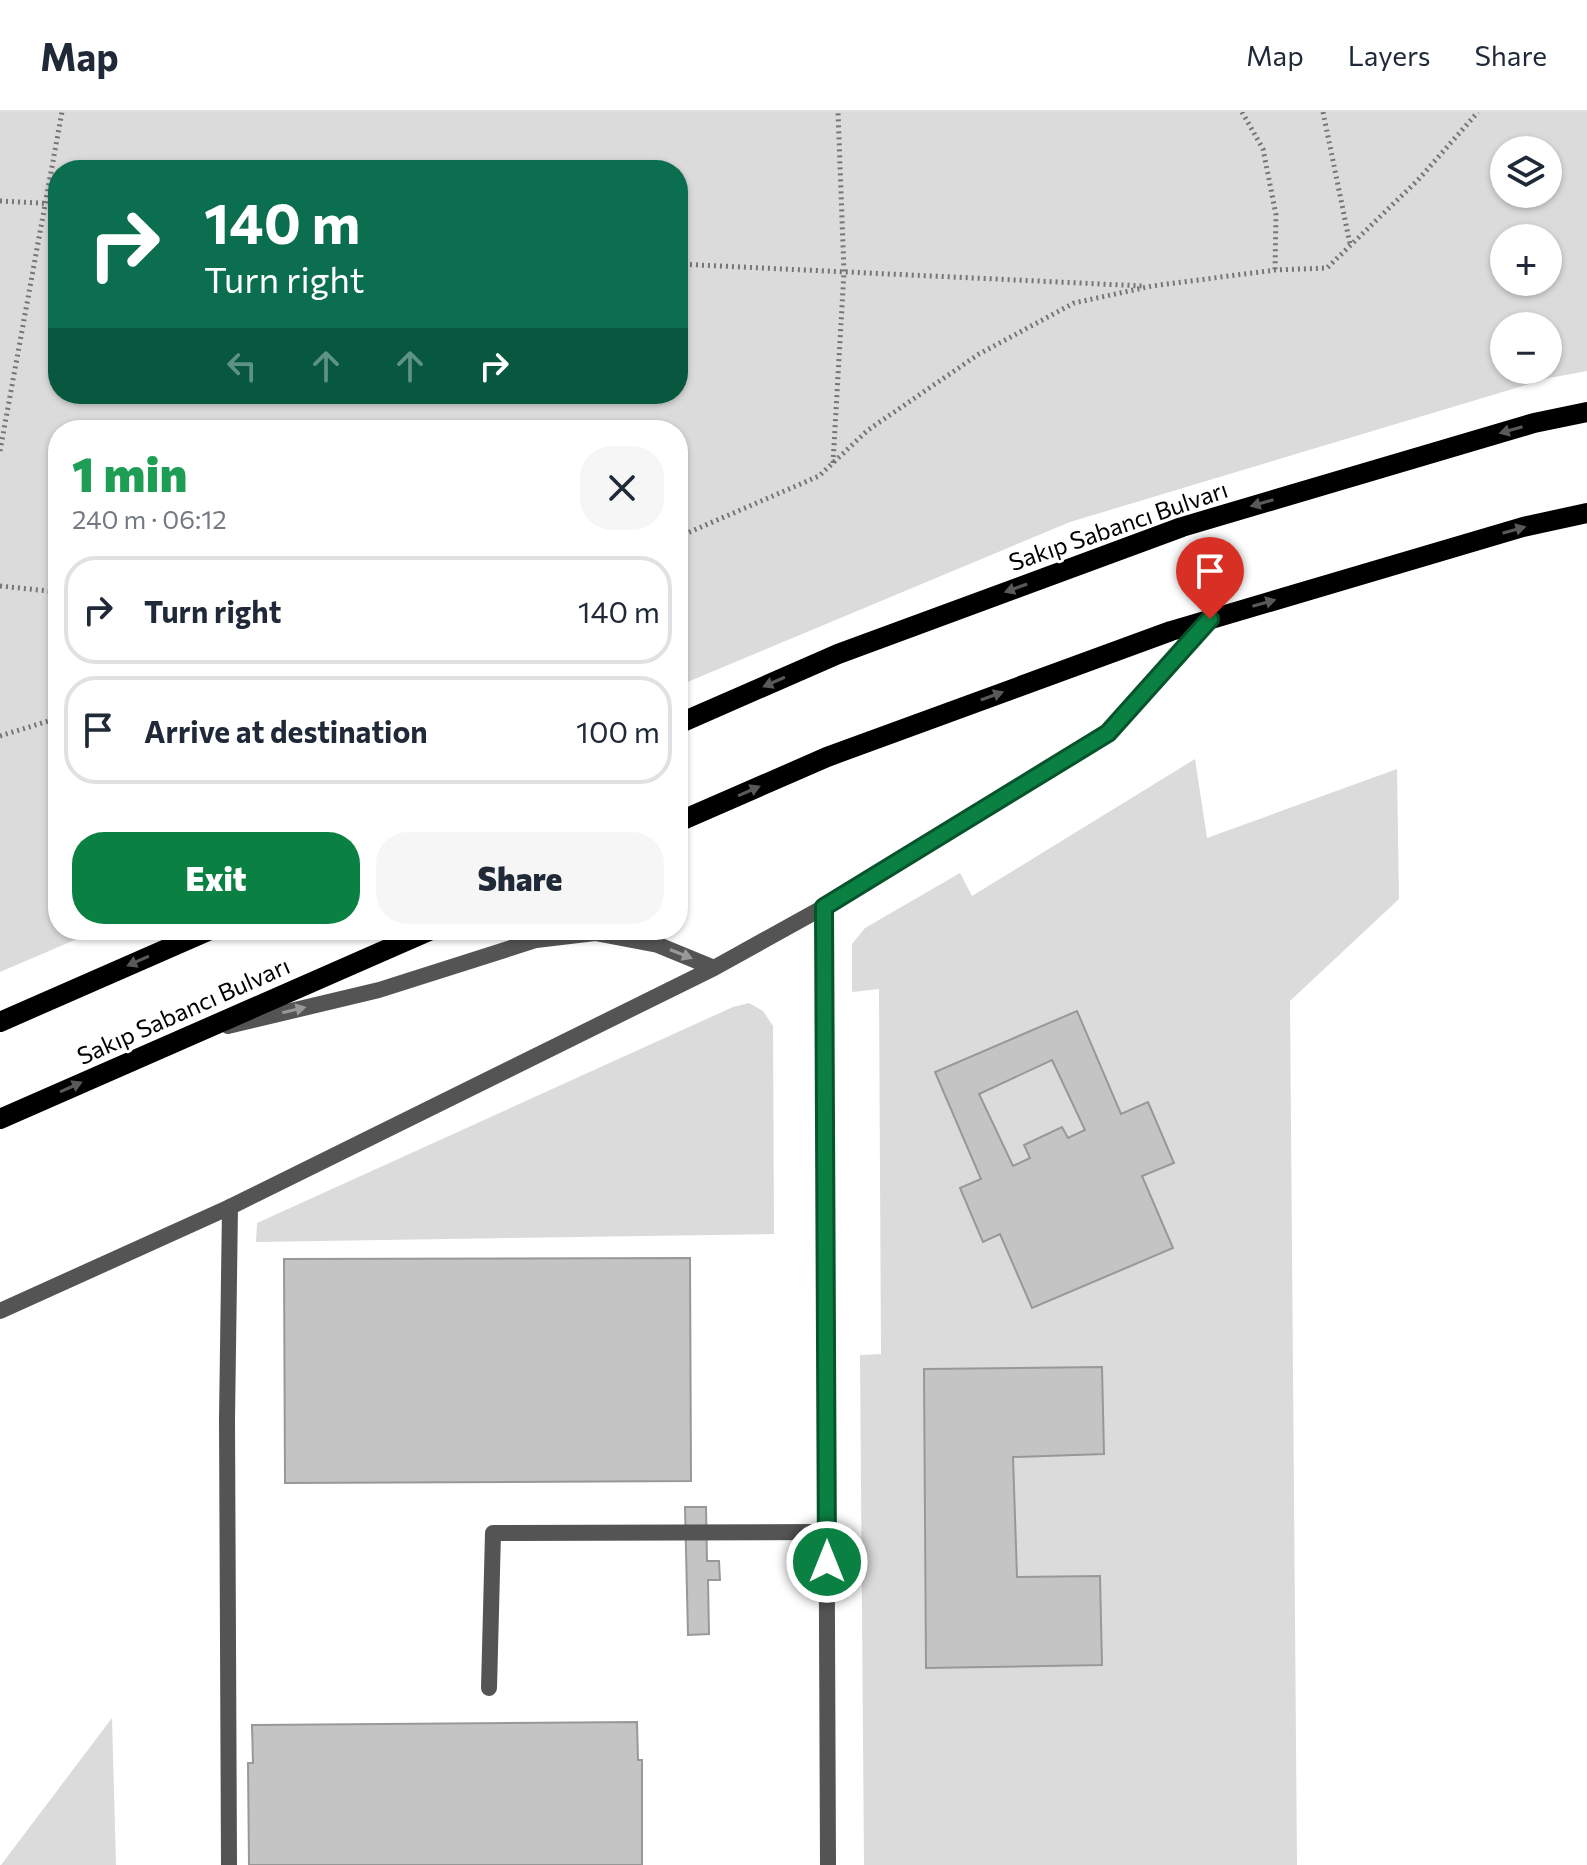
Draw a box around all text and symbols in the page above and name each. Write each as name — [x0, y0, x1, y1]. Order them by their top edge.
text: Map — [40, 32, 119, 79]
text: Map — [1246, 38, 1304, 72]
text: Layers — [1348, 38, 1430, 72]
text: Share — [1474, 38, 1547, 72]
map controls — [1490, 136, 1562, 384]
button: layers — [1490, 136, 1562, 208]
text: 140 m — [204, 187, 360, 256]
icon: right — [72, 192, 176, 296]
button: + — [1490, 224, 1562, 296]
text: Turn right — [204, 256, 365, 300]
button: − — [1490, 312, 1562, 384]
icon: left — [220, 344, 264, 388]
icon: ahead — [304, 344, 348, 388]
icon: ahead — [388, 344, 432, 388]
icon: right — [472, 344, 516, 388]
one-way arrow — [1499, 424, 1523, 437]
text: 1 min — [72, 443, 187, 502]
button: close — [580, 446, 664, 530]
street label: Sakıp Sabancı Bulvarı — [1005, 474, 1231, 576]
one-way arrow — [1249, 497, 1273, 510]
text: 240 m · 06:12 — [72, 503, 227, 534]
one-way arrow — [1502, 523, 1526, 536]
pin — [1176, 537, 1244, 619]
icon: arrive — [1188, 549, 1232, 593]
one-way arrow — [1004, 582, 1028, 595]
icon: right — [76, 588, 120, 632]
text: Turn right — [144, 592, 281, 629]
text: 140 m — [578, 592, 660, 629]
one-way arrow — [1253, 596, 1277, 609]
one-way arrow — [762, 675, 786, 688]
one-way arrow — [980, 689, 1004, 702]
icon: arrive — [76, 708, 120, 752]
text: Arrive at destination — [144, 712, 428, 749]
text: 100 m — [576, 712, 660, 749]
one-way arrow — [738, 784, 761, 797]
button: Exit — [72, 832, 360, 924]
button: Share — [376, 832, 664, 924]
one-way arrow — [669, 948, 693, 961]
street label: Sakıp Sabancı Bulvarı — [72, 950, 294, 1070]
one-way arrow — [126, 955, 150, 968]
one-way arrow — [282, 1004, 307, 1016]
one-way arrow — [60, 1081, 83, 1094]
position arrow — [785, 1520, 869, 1604]

